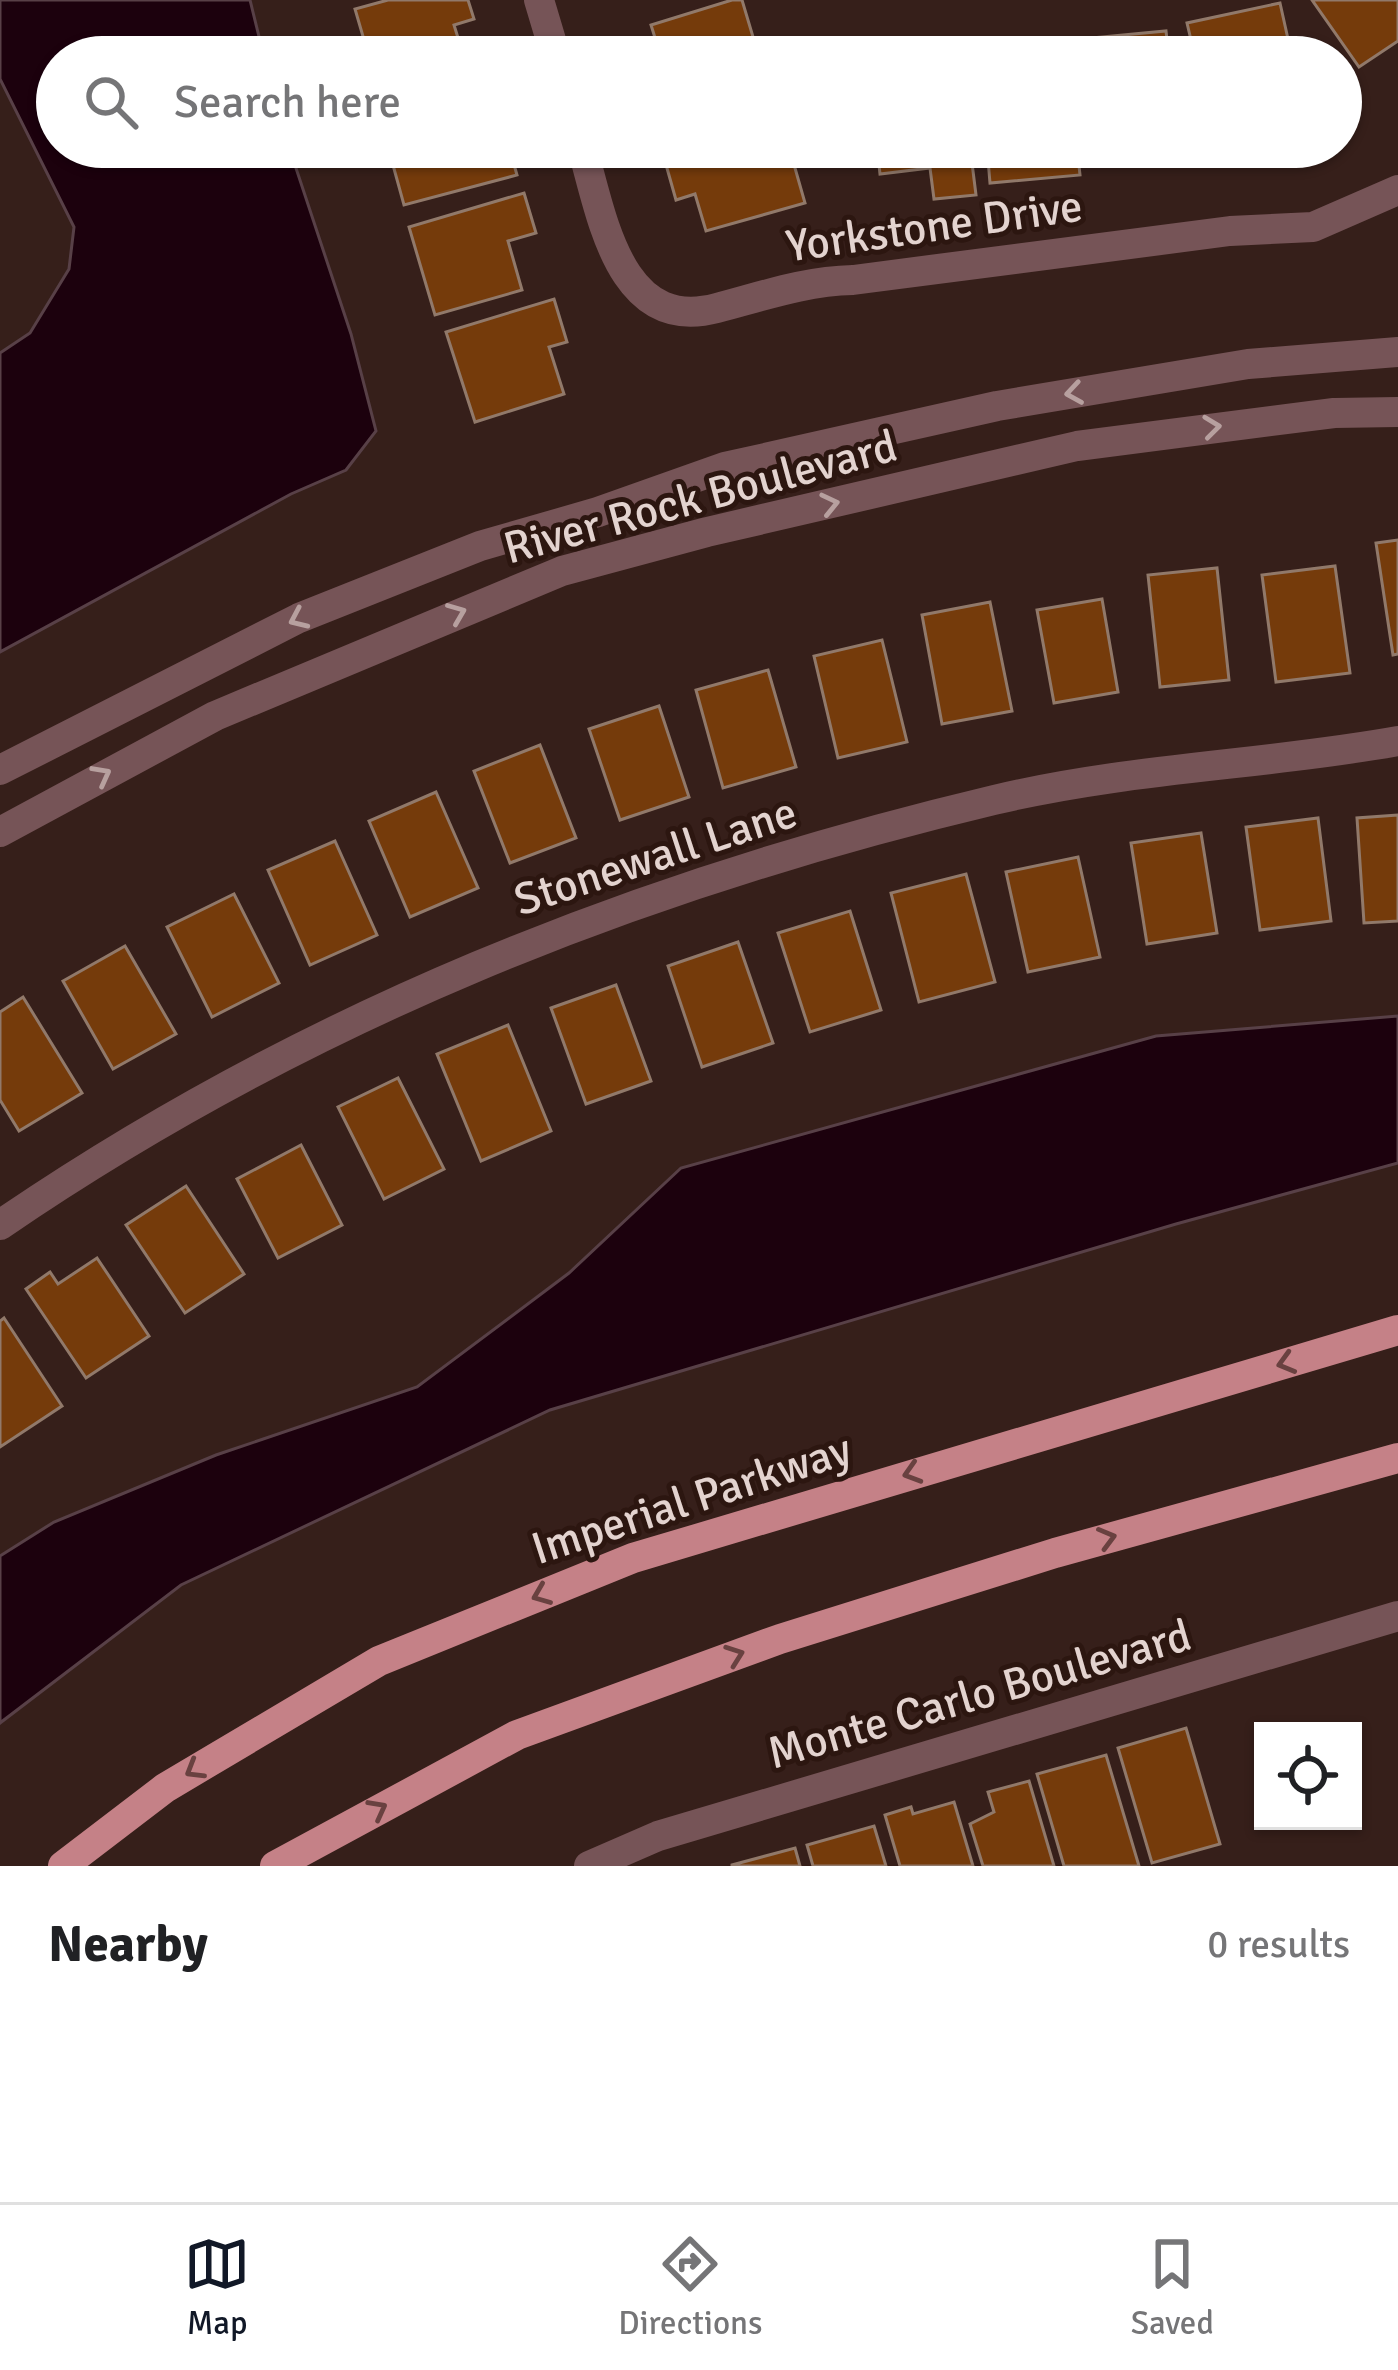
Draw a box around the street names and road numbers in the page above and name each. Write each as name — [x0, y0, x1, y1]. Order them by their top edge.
street label: Yorkstone Drive — [783, 178, 1086, 274]
street label: River Rock Boulevard — [498, 419, 903, 576]
street label: Stonewall Lane — [507, 785, 804, 928]
street label: Imperial Parkway — [525, 1422, 858, 1577]
street label: Monte Carlo Boulevard — [762, 1608, 1197, 1781]

